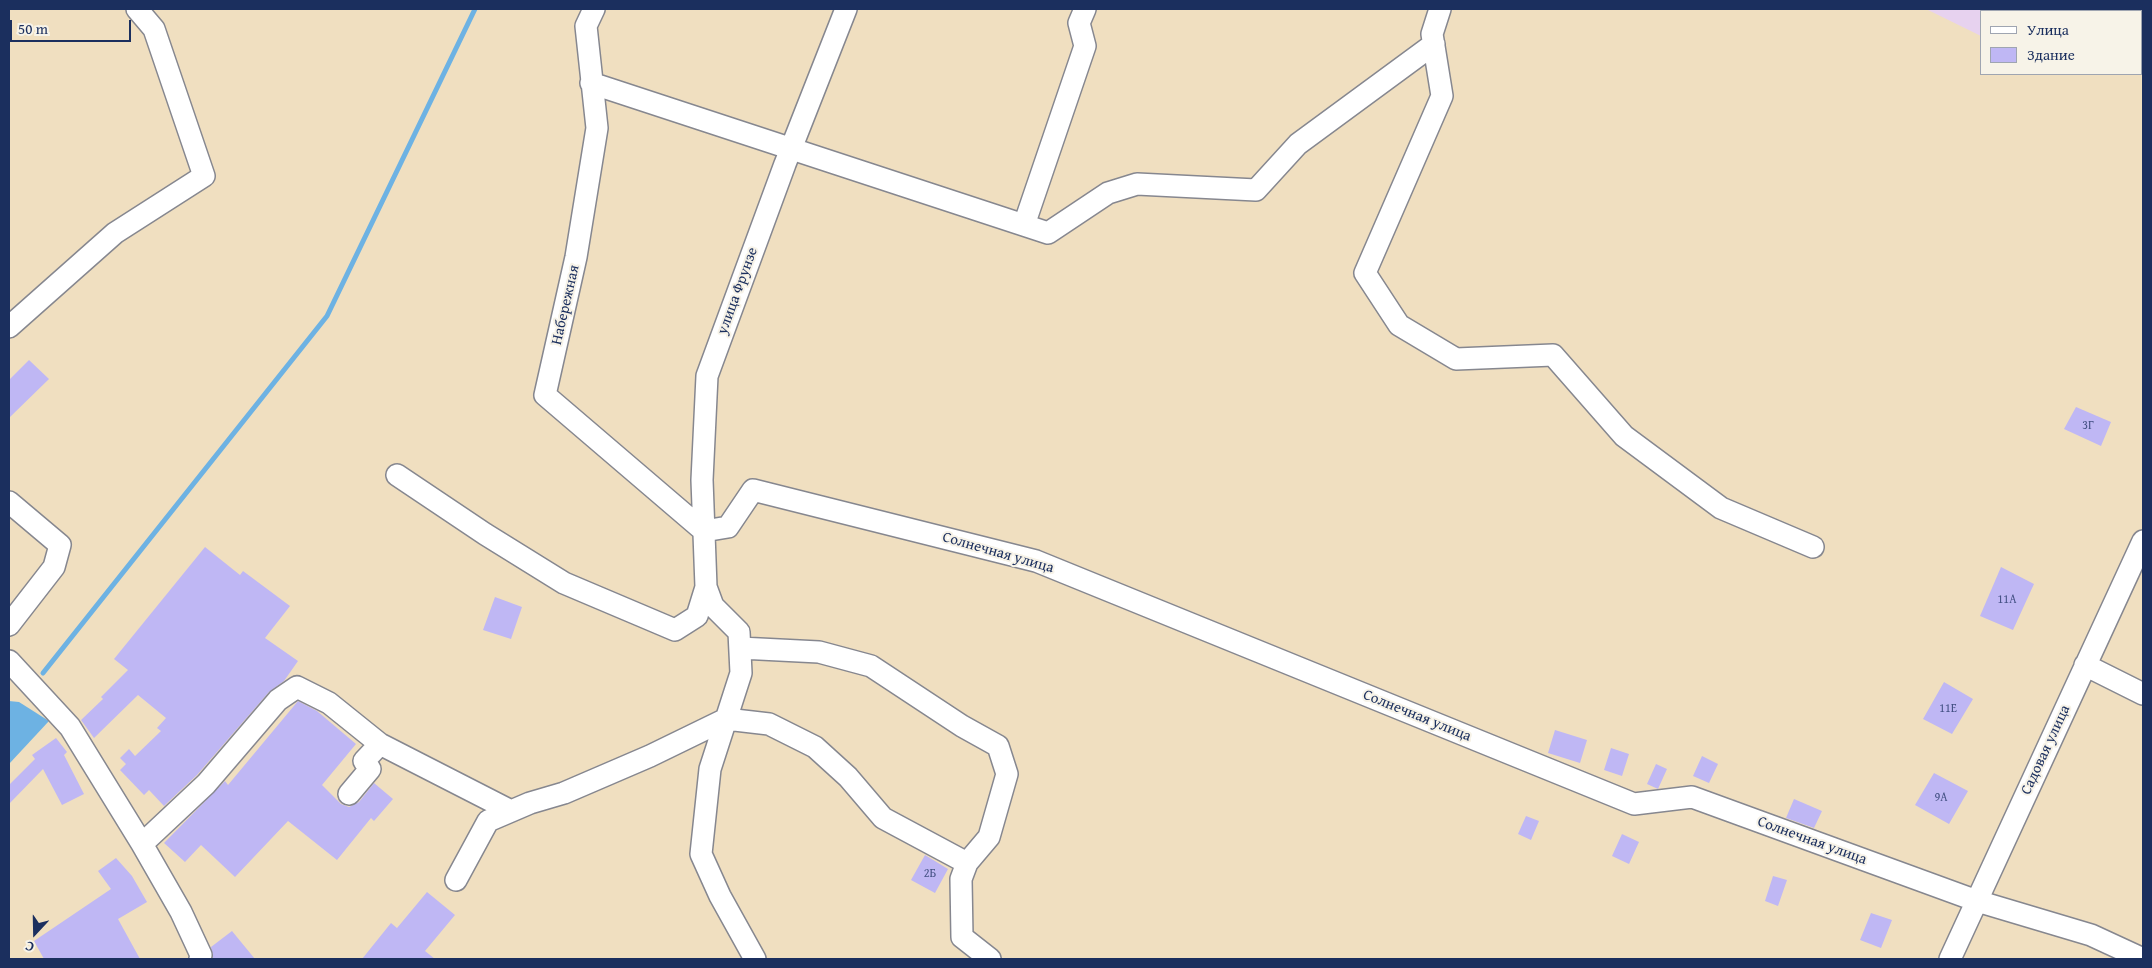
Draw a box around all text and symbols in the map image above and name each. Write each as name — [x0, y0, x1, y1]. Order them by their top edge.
scale bar — [12, 10, 134, 42]
legend — [1980, 10, 2142, 75]
text: 50 m — [18, 18, 48, 39]
text: Улица — [2027, 19, 2069, 40]
text: Здание — [2027, 44, 2075, 65]
street label: улица Фрунзе — [714, 245, 762, 337]
street label: Набережная — [548, 263, 584, 347]
house number: 3Г — [2082, 419, 2094, 433]
street label: Солнечная улица — [940, 528, 1056, 578]
house number: 11А — [1998, 593, 2016, 607]
street label: Солнечная улица — [1360, 686, 1474, 746]
house number: 11Е — [1939, 702, 1957, 716]
street label: Садовая улица — [2017, 702, 2075, 798]
house number: 9А — [1934, 791, 1948, 805]
street label: Солнечная улица — [1755, 813, 1869, 869]
house number: 2Б — [924, 867, 936, 881]
north arrow — [10, 908, 60, 958]
text: С — [22, 936, 37, 958]

